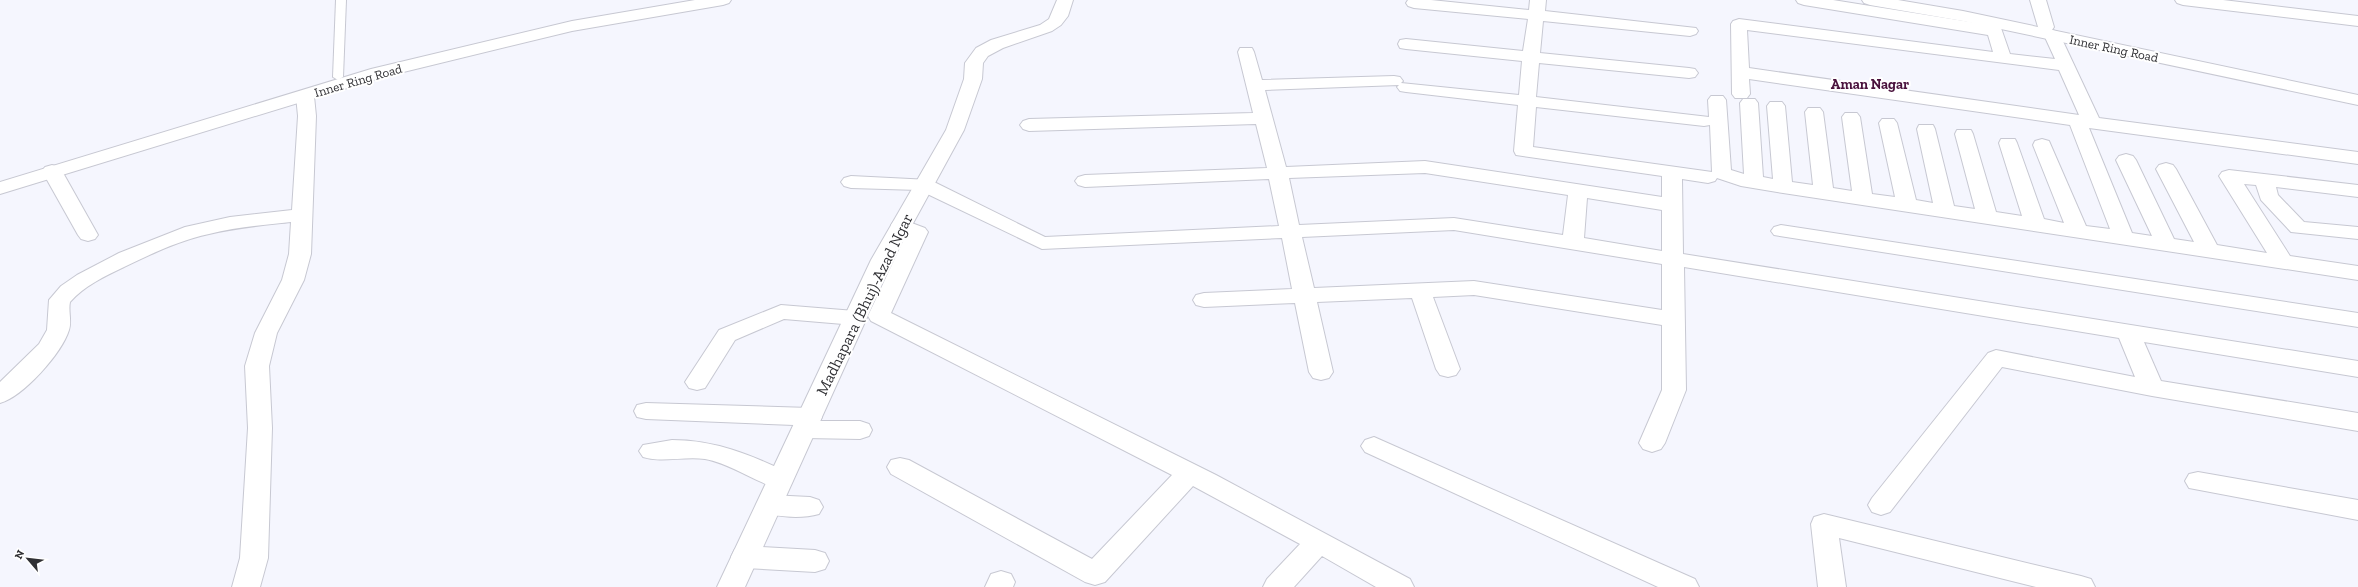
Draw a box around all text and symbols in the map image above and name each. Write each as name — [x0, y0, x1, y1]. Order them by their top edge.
street label: Inner Ring Road — [2068, 32, 2160, 65]
street label: Inner Ring Road — [313, 61, 404, 100]
district label: Aman Nagar — [1831, 76, 1909, 93]
street label: Madhapara (Bhuj)-Azad Ngar — [812, 210, 917, 398]
north arrow — [8, 539, 48, 579]
text: N — [12, 547, 28, 561]

